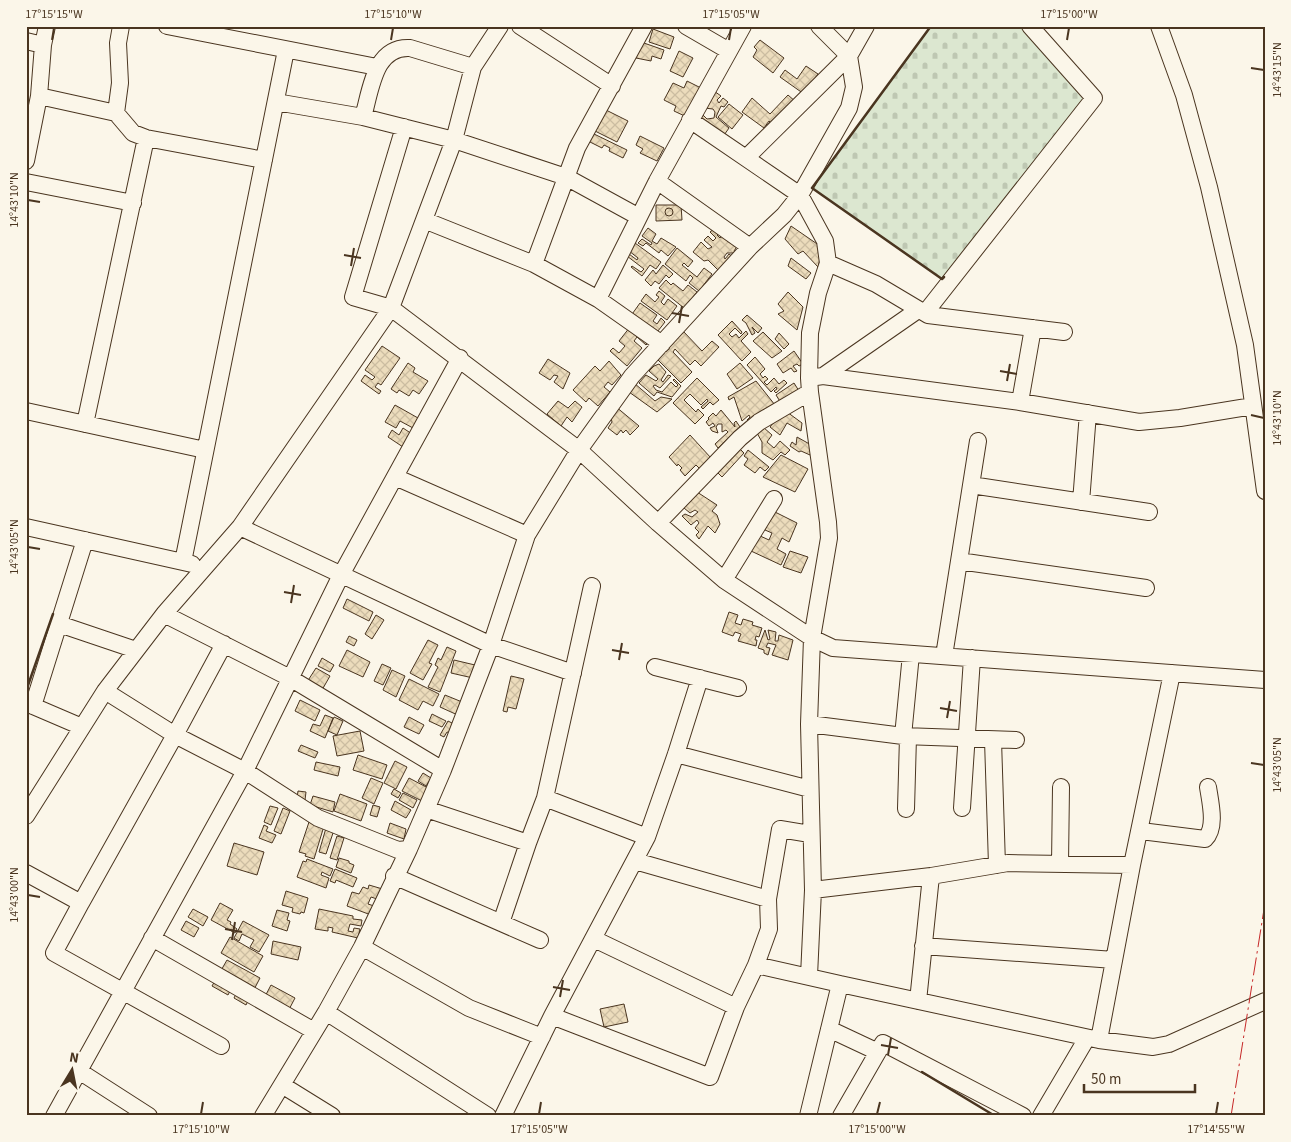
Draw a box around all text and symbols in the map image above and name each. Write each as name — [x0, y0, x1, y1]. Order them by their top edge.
text: 17°15'15"W — [25, 6, 83, 23]
text: 17°15'10"W — [364, 6, 422, 23]
text: 17°15'05"W — [702, 6, 760, 23]
text: 17°15'00"W — [1040, 6, 1098, 23]
text: 14°43'15"N — [1269, 42, 1286, 98]
text: 14°43'10"N — [6, 172, 23, 228]
text: 14°43'10"N — [1269, 390, 1286, 446]
text: 14°43'05"N — [6, 519, 23, 575]
text: 14°43'05"N — [1269, 737, 1286, 793]
text: 14°43'00"N — [6, 867, 23, 923]
north arrow — [48, 1044, 98, 1094]
text: N — [68, 1048, 80, 1069]
scale bar — [1084, 1062, 1195, 1094]
text: 50 m — [1091, 1069, 1121, 1090]
text: 17°15'10"W — [172, 1121, 230, 1138]
text: 17°15'05"W — [510, 1121, 568, 1138]
text: 17°15'00"W — [848, 1121, 906, 1138]
text: 17°14'55"W — [1187, 1121, 1245, 1138]

